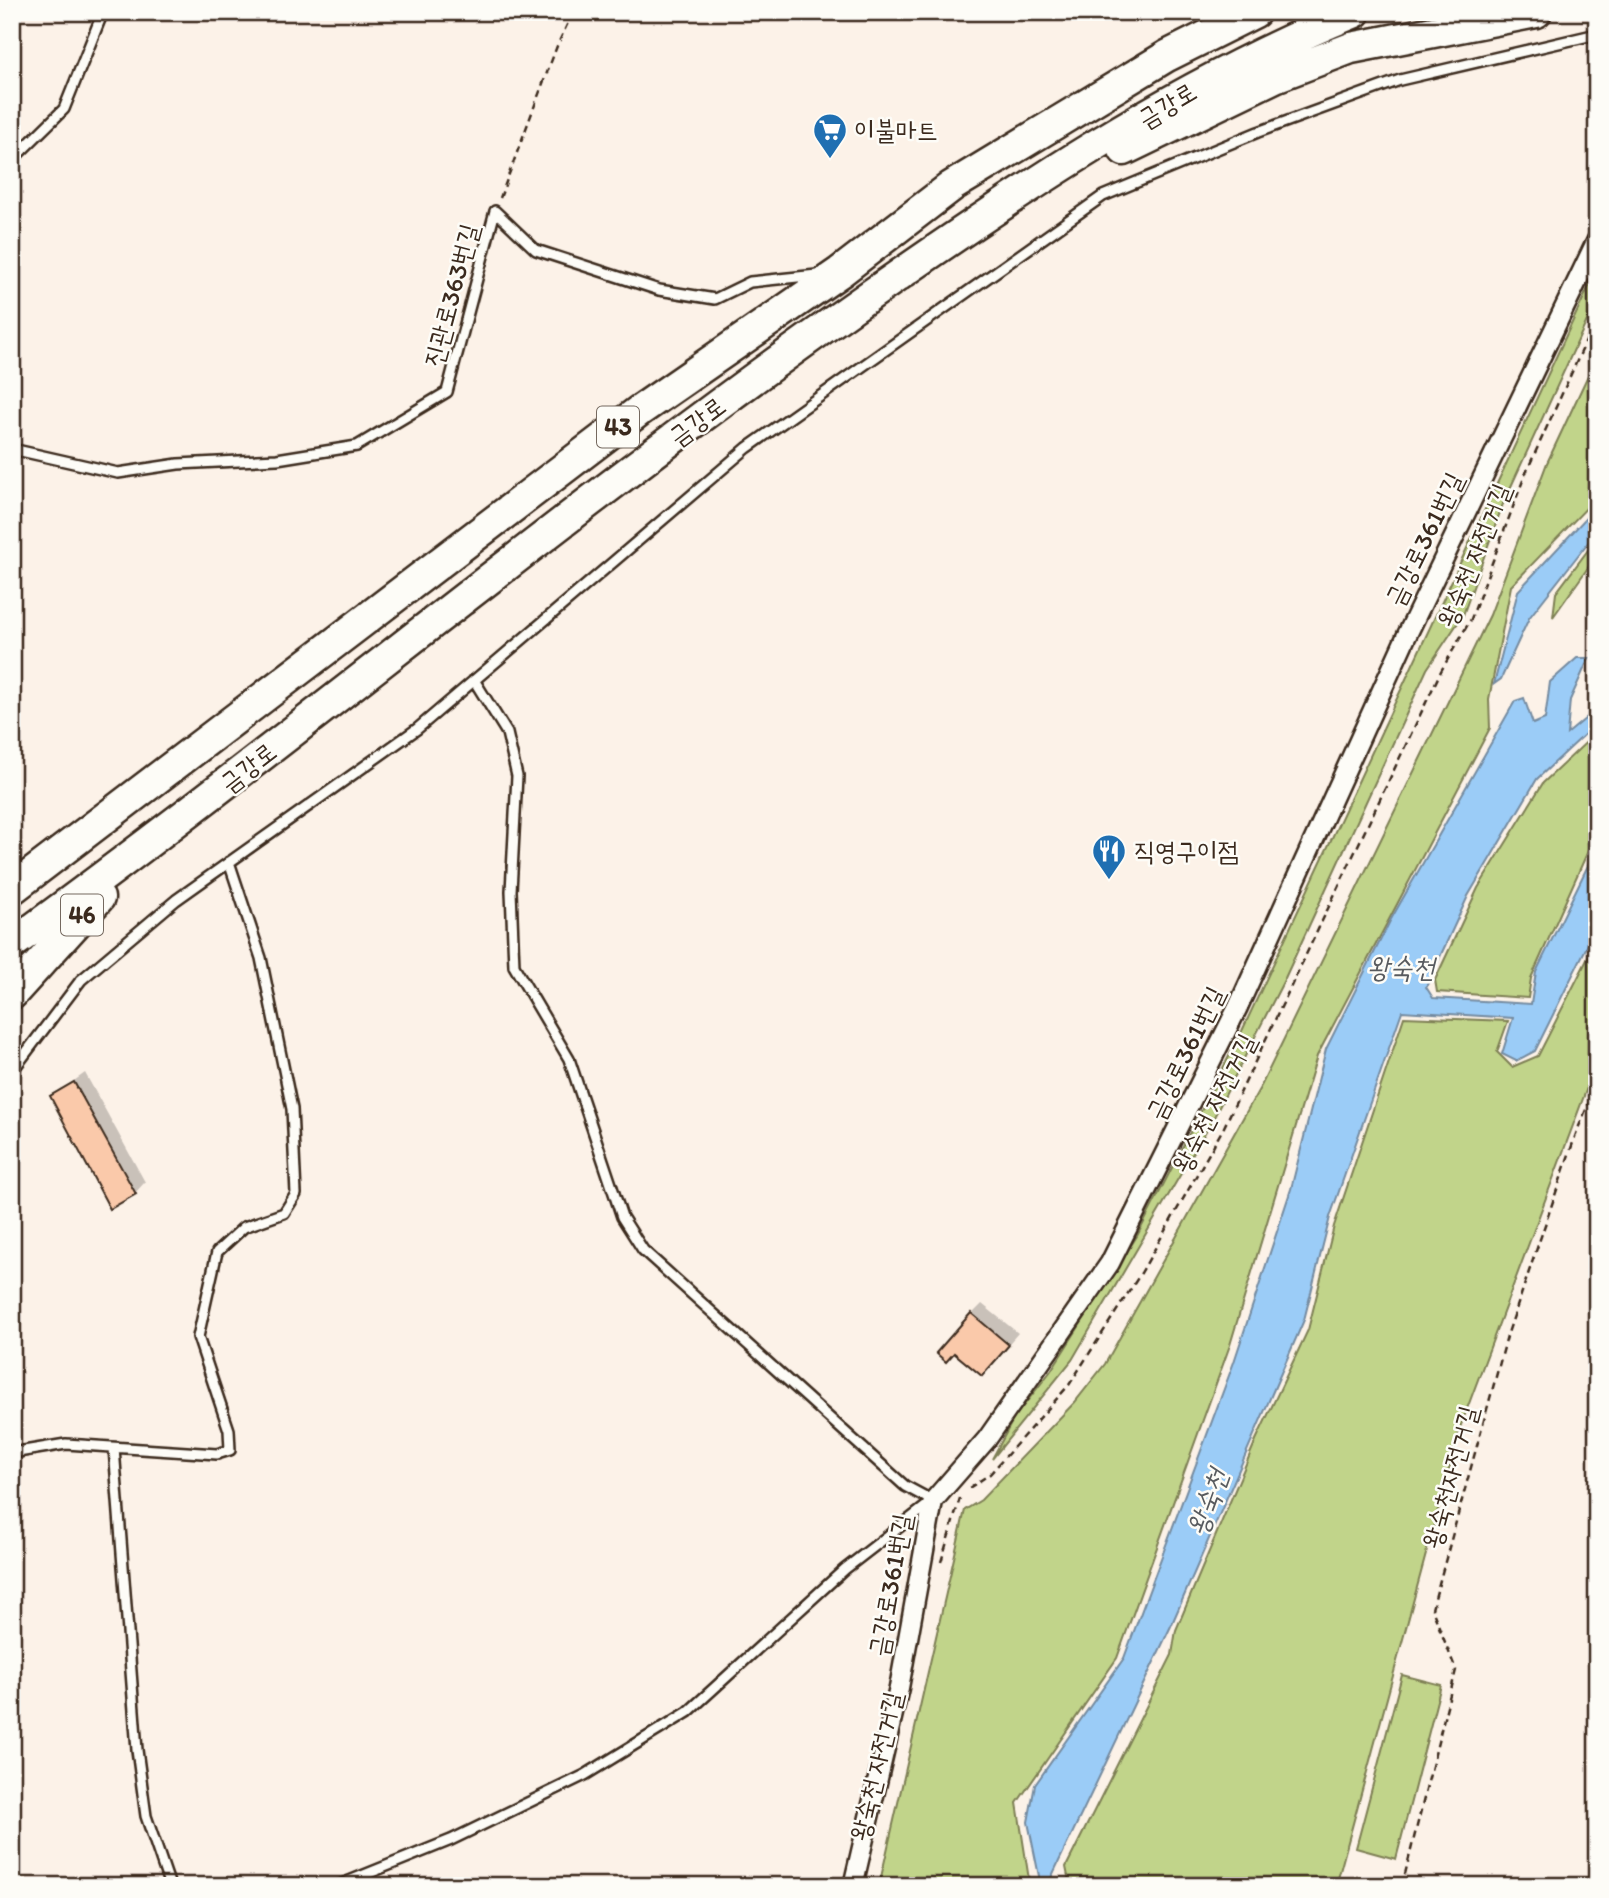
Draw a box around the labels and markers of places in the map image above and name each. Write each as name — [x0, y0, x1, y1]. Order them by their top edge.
supermarket icon: 이불마트 — [811, 111, 849, 160]
place label: 이불마트 — [854, 114, 938, 146]
restaurant icon: 직영구이점 — [1090, 832, 1128, 881]
place label: 직영구이점 — [1134, 835, 1239, 867]

